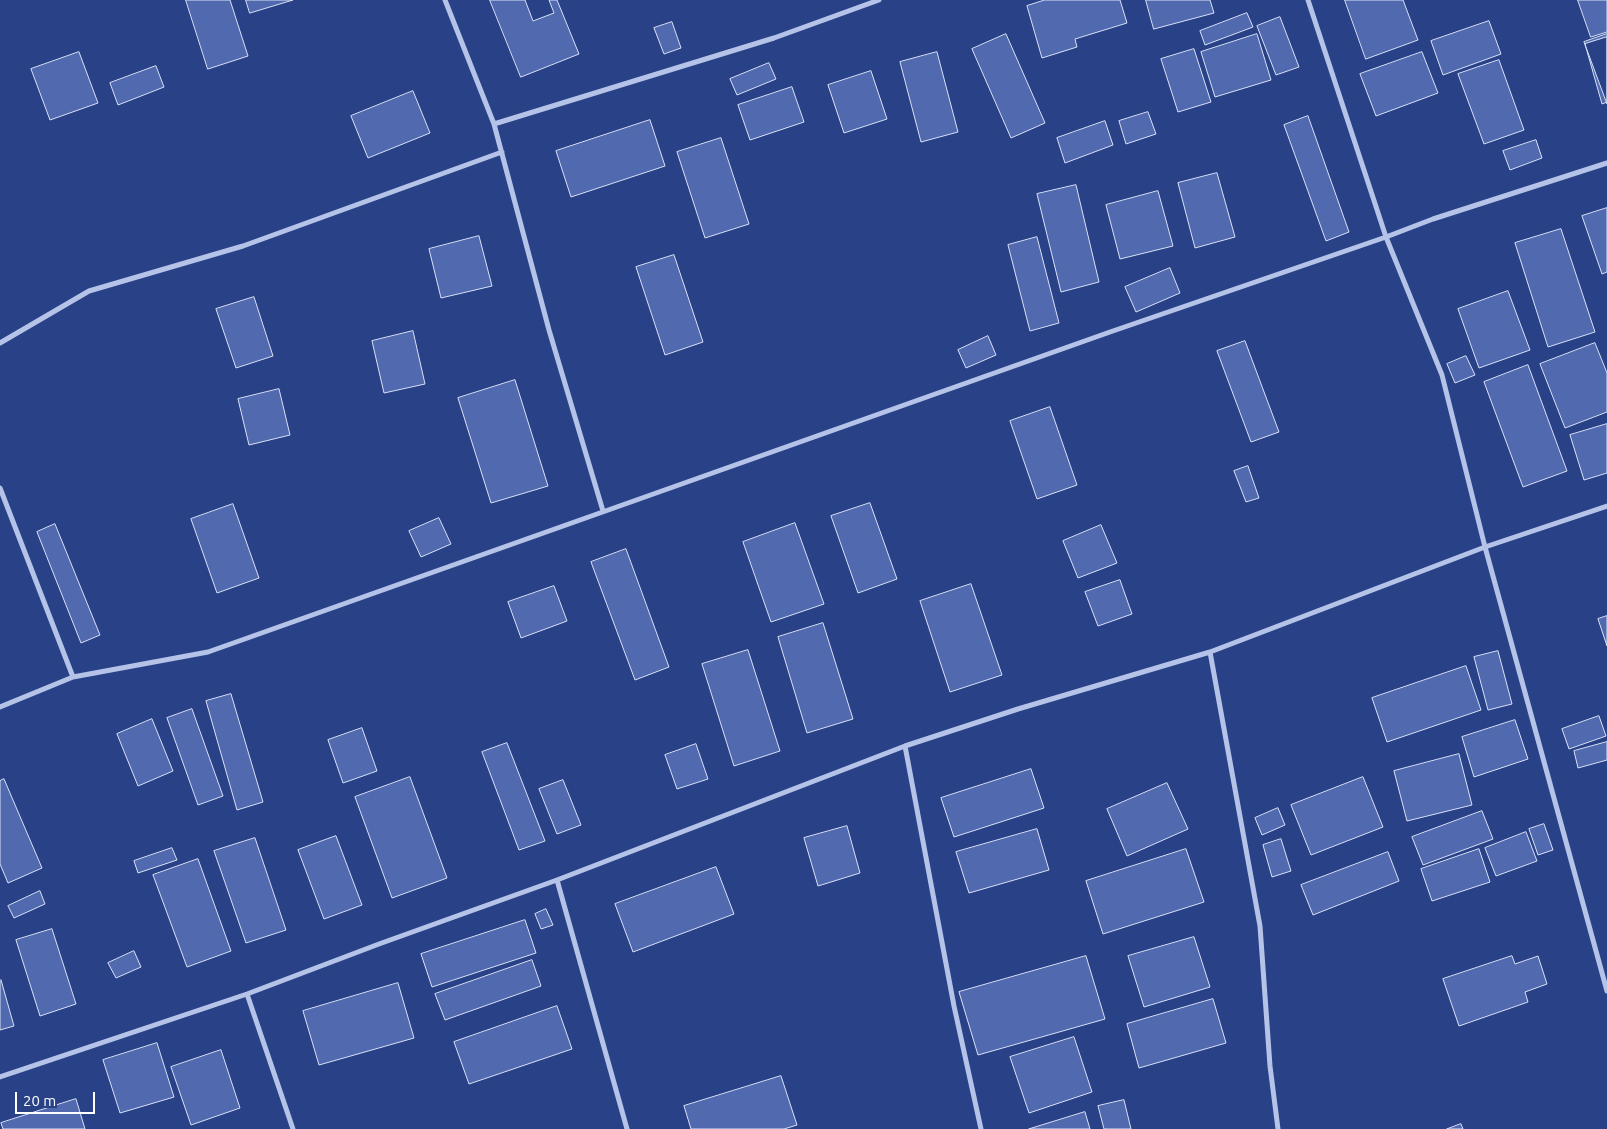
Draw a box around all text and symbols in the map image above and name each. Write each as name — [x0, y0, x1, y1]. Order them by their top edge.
scale bar — [18, 1082, 98, 1114]
text: 20 m — [23, 1092, 56, 1109]

